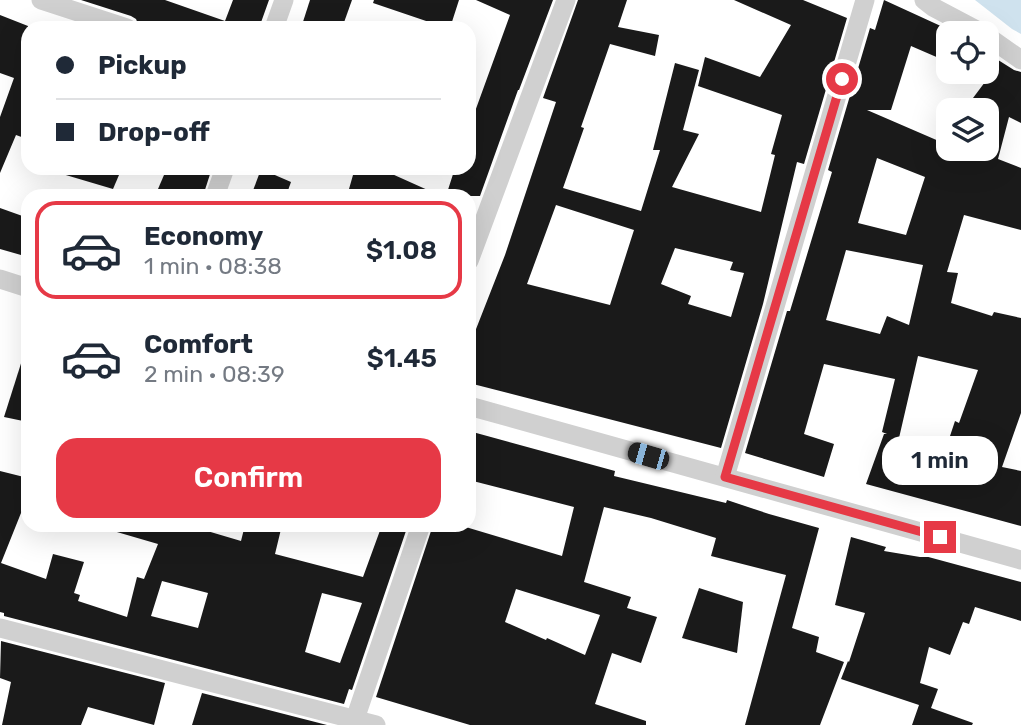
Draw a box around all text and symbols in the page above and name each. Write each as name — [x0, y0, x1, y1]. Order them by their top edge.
map controls — [936, 21, 999, 161]
button: locate — [936, 21, 999, 84]
text: Pickup — [98, 50, 187, 81]
route start — [826, 63, 858, 95]
button: layers — [936, 98, 999, 161]
text: Drop-off — [98, 117, 210, 148]
icon: car — [60, 219, 123, 282]
text: Economy — [144, 221, 263, 252]
text: $1.08 — [366, 235, 437, 266]
text: 1 min · 08:38 — [144, 252, 282, 280]
icon: car — [60, 327, 123, 390]
text: Comfort — [144, 329, 253, 360]
text: $1.45 — [367, 343, 437, 374]
text: 2 min · 08:39 — [144, 360, 285, 388]
callout: 1 min — [882, 435, 998, 484]
button: Confirm — [56, 438, 441, 518]
car — [625, 440, 672, 472]
text: 1 min — [911, 446, 969, 474]
route end — [924, 521, 956, 553]

